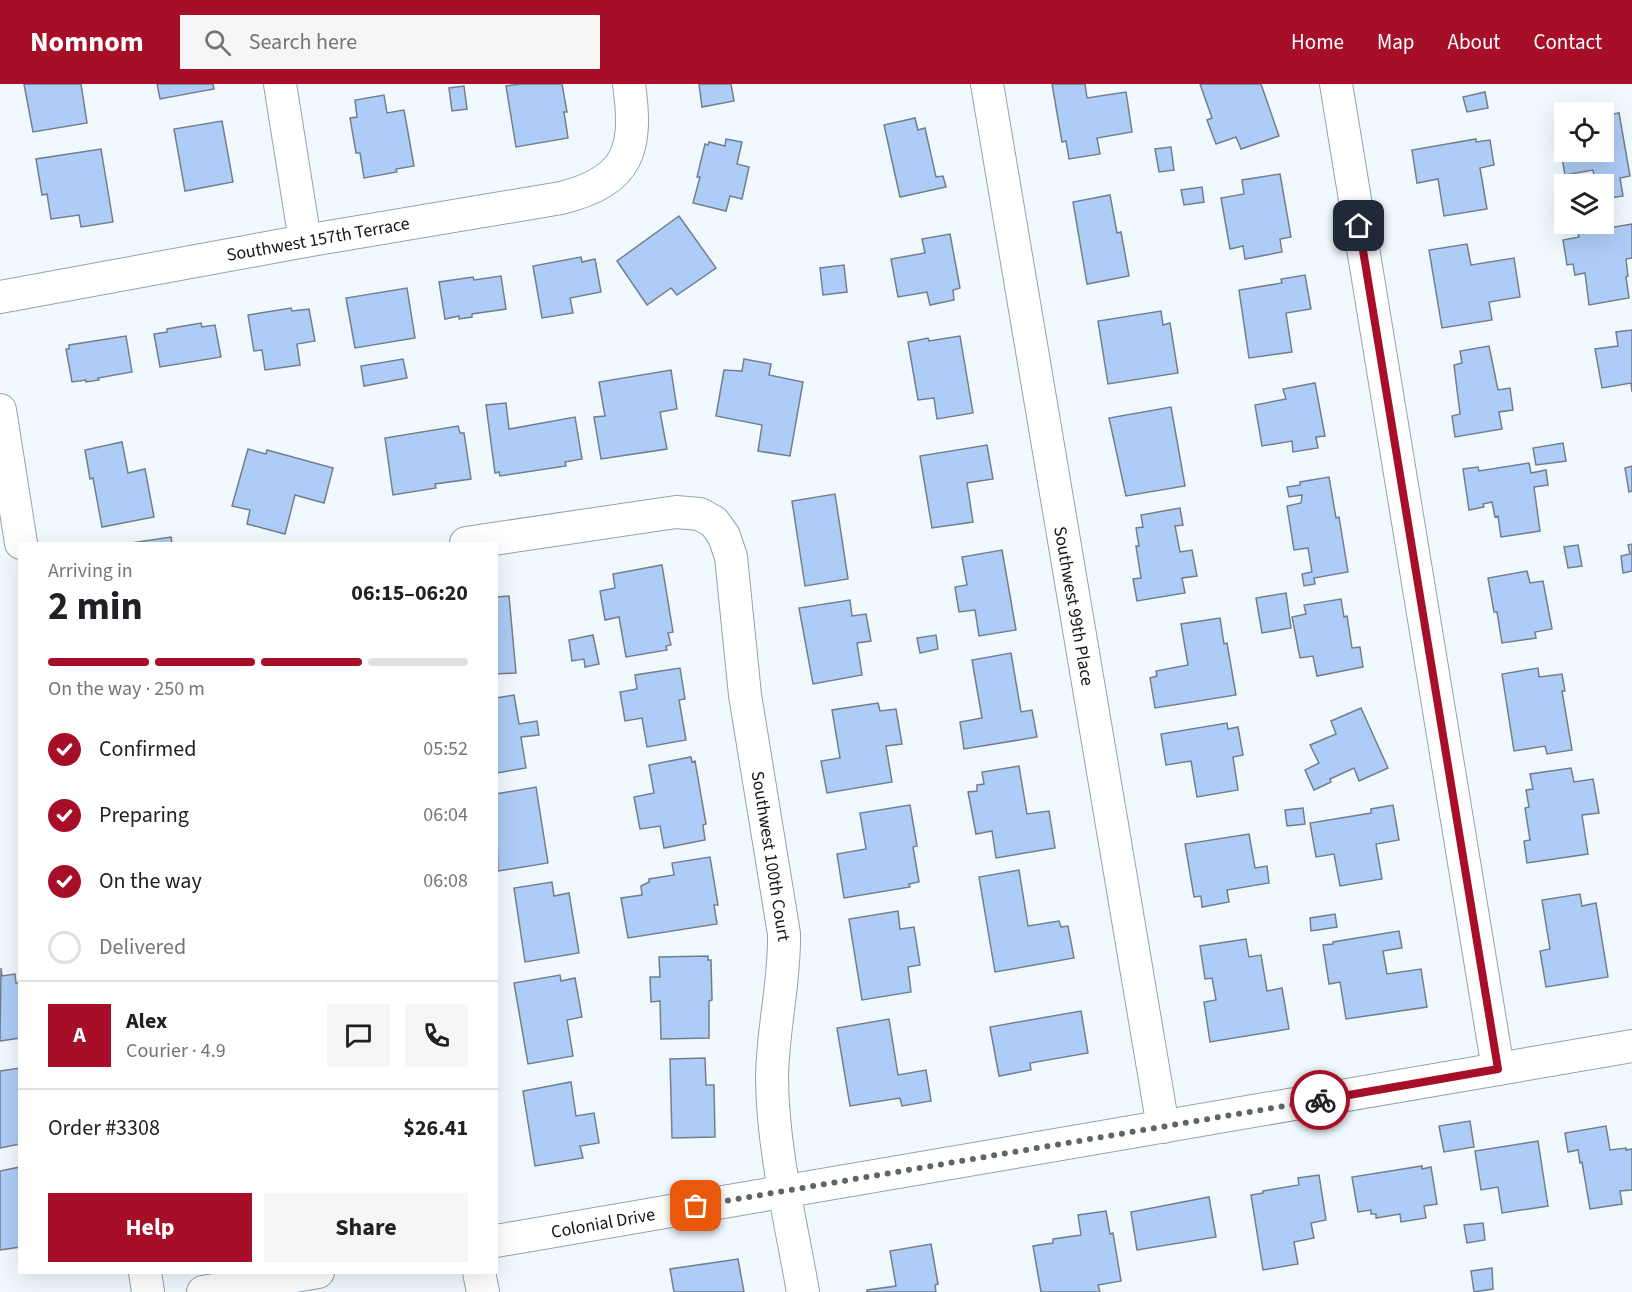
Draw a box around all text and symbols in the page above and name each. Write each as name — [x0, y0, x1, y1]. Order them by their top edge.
search box — [180, 15, 600, 69]
text: Nomnom — [30, 22, 144, 62]
icon: search — [201, 26, 234, 59]
text: Search here — [249, 26, 357, 58]
text: Home — [1291, 27, 1344, 57]
text: Map — [1377, 27, 1415, 57]
text: About — [1448, 27, 1500, 57]
text: Contact — [1533, 27, 1602, 57]
map controls — [1554, 102, 1614, 234]
button: locate — [1554, 102, 1614, 162]
button: layers — [1554, 174, 1614, 234]
pin — [1333, 200, 1384, 251]
icon: home — [1342, 209, 1375, 242]
street label: Southwest 157th Terrace — [225, 211, 412, 268]
street label: Southwest 99th Place — [1047, 524, 1100, 688]
text: Arriving in — [48, 557, 133, 585]
text: 06:15–06:20 — [351, 577, 468, 609]
text: 2 min — [48, 579, 143, 635]
text: On the way · 250 m — [48, 675, 205, 703]
icon: check — [48, 733, 81, 766]
text: Confirmed — [99, 733, 196, 765]
text: 05:52 — [423, 735, 468, 763]
street label: Southwest 100th Court — [745, 769, 796, 943]
icon: check — [48, 799, 81, 832]
text: Preparing — [99, 799, 189, 831]
text: 06:04 — [423, 801, 468, 829]
icon: check — [48, 865, 81, 898]
text: On the way — [99, 865, 202, 897]
text: 06:08 — [423, 867, 468, 895]
text: Delivered — [99, 931, 186, 963]
button: chat — [327, 1004, 390, 1067]
button: phone — [405, 1004, 468, 1067]
text: Alex — [126, 1005, 167, 1037]
text: A — [73, 1019, 86, 1051]
text: Courier · 4.9 — [126, 1037, 226, 1065]
courier — [1290, 1070, 1350, 1130]
icon: bike — [1304, 1084, 1337, 1117]
text: Order #3308 — [48, 1112, 160, 1144]
text: $26.41 — [403, 1112, 468, 1144]
pin — [670, 1180, 721, 1231]
icon: bag — [679, 1189, 712, 1222]
button: Help — [48, 1193, 252, 1262]
button: Share — [264, 1193, 468, 1262]
street label: Colonial Drive — [549, 1202, 657, 1245]

